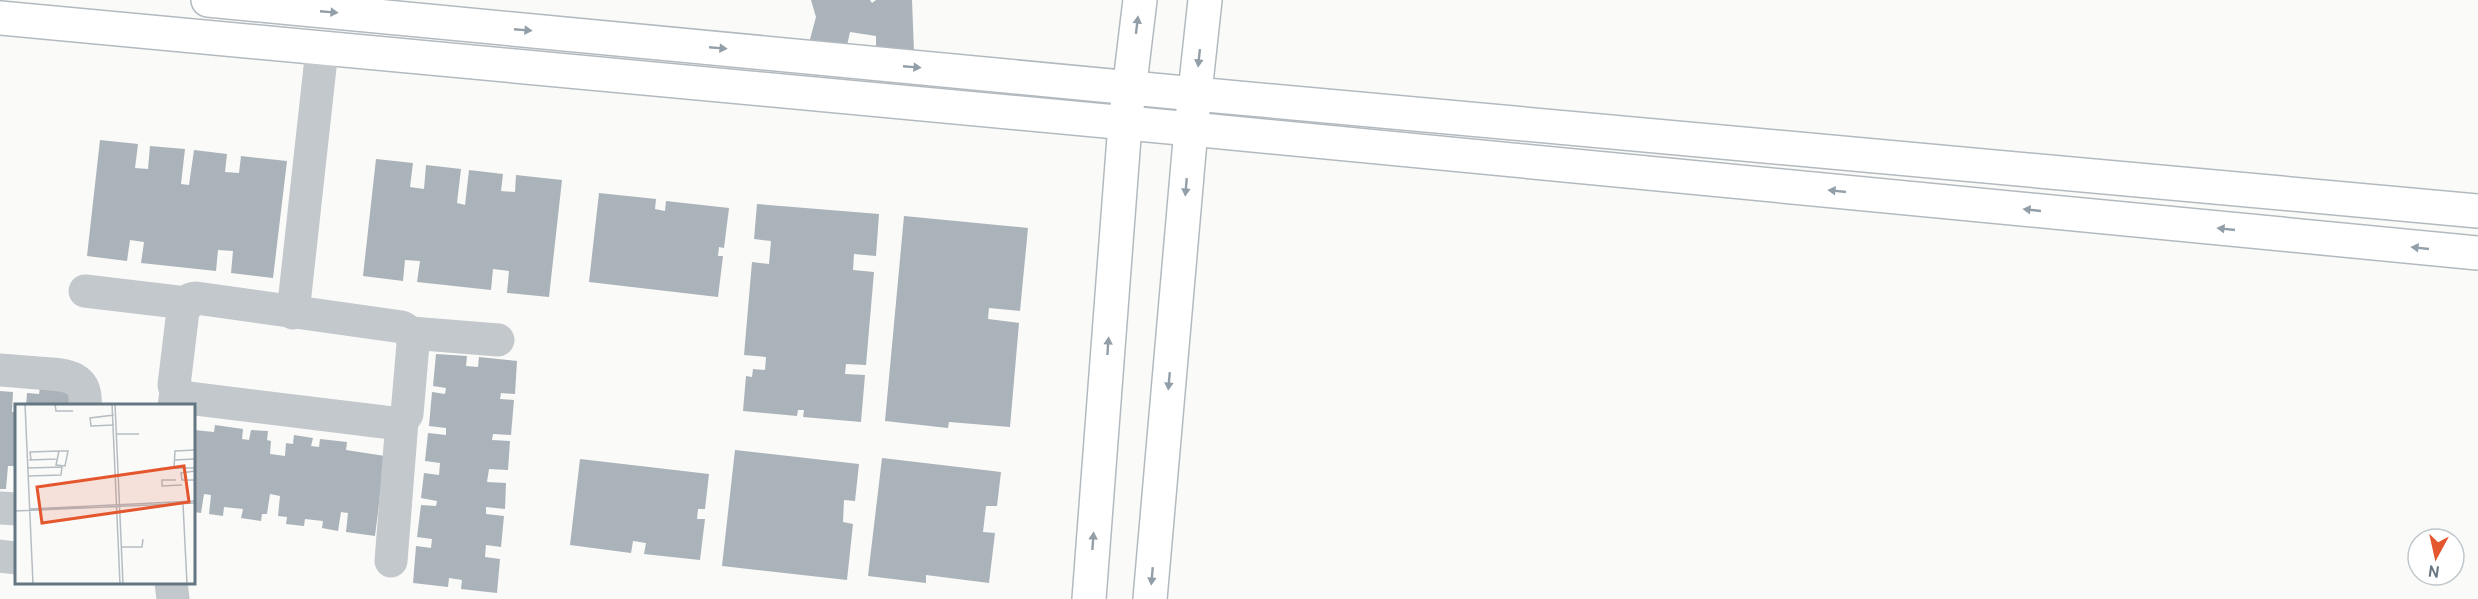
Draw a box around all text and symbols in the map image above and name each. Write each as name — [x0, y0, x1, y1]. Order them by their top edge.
one-way arrow — [320, 7, 339, 17]
one-way arrow — [1132, 15, 1142, 34]
one-way arrow — [514, 25, 533, 35]
one-way arrow — [708, 43, 727, 53]
one-way arrow — [1194, 49, 1204, 68]
one-way arrow — [902, 62, 921, 72]
one-way arrow — [1181, 178, 1191, 197]
one-way arrow — [1828, 186, 1847, 196]
one-way arrow — [2022, 205, 2041, 215]
one-way arrow — [2216, 224, 2235, 234]
one-way arrow — [2410, 243, 2429, 253]
one-way arrow — [1103, 337, 1113, 356]
one-way arrow — [1164, 372, 1174, 391]
inset map — [15, 404, 195, 584]
north arrow — [2406, 527, 2466, 587]
one-way arrow — [1088, 531, 1098, 550]
text: N — [2427, 561, 2441, 582]
one-way arrow — [1147, 566, 1157, 585]

